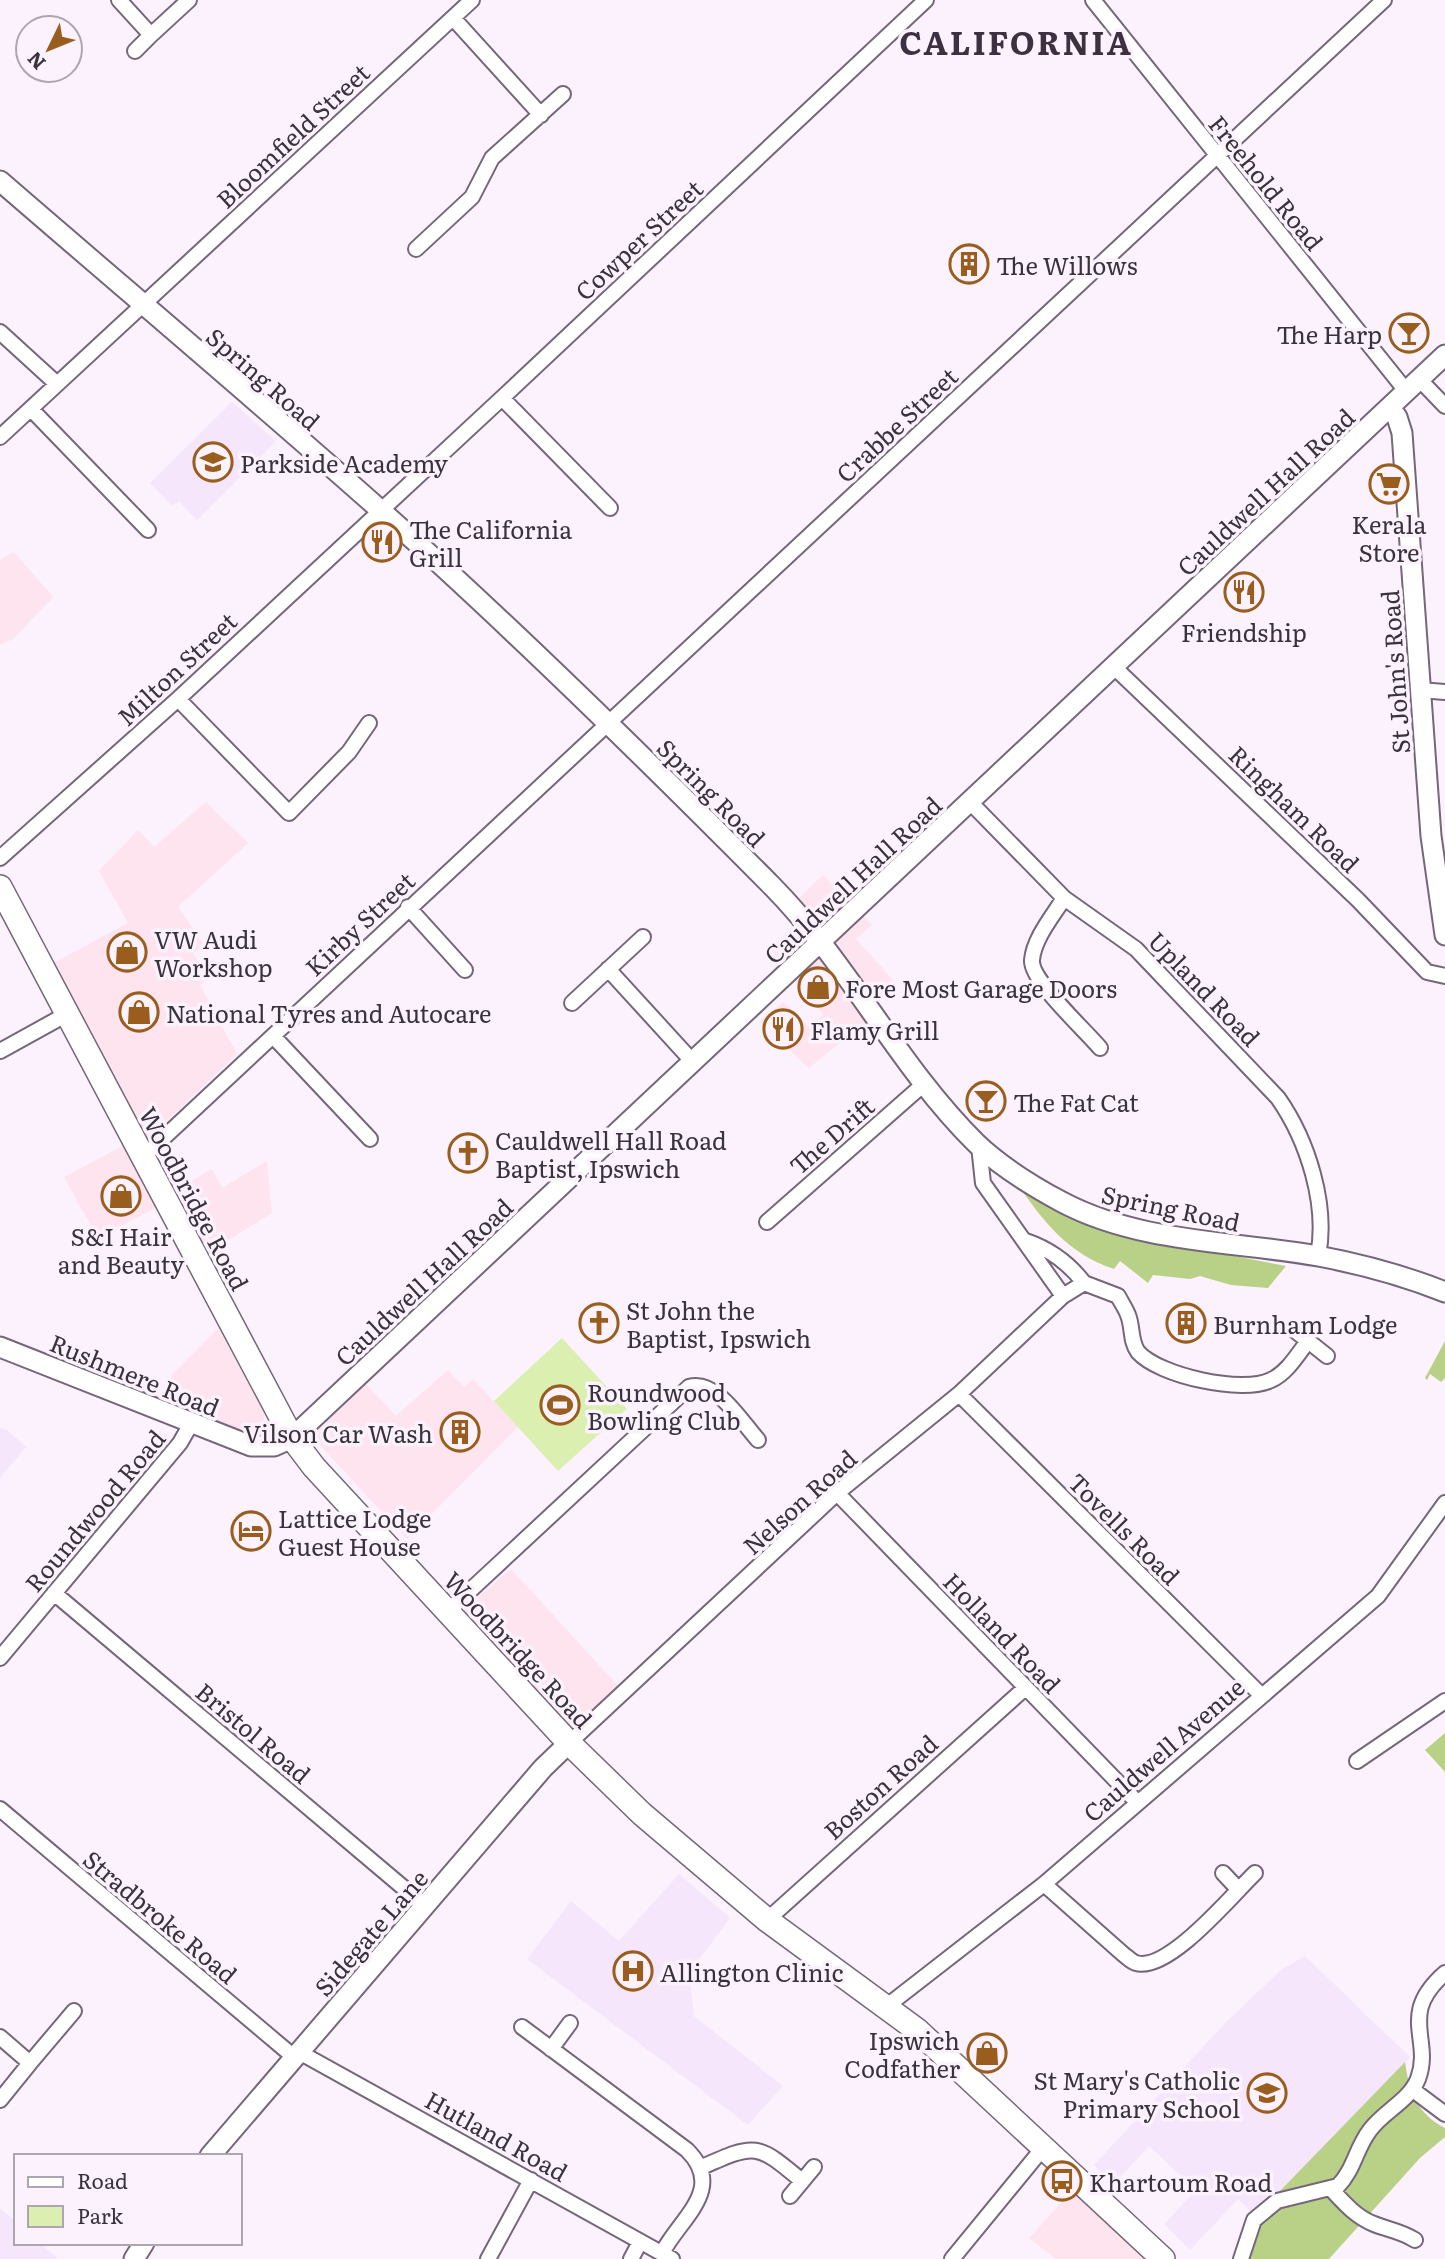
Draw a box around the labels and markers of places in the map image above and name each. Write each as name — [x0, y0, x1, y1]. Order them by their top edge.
building icon: The Willows — [948, 243, 990, 285]
place label: The Willows — [996, 247, 1138, 282]
bar icon: The Harp — [1388, 312, 1430, 354]
place label: The Harp — [1276, 316, 1382, 351]
school or university icon: Parkside Academy — [192, 441, 234, 483]
place label: Parkside Academy — [240, 445, 448, 480]
supermarket icon: Kerala Store — [1368, 463, 1410, 505]
place label: Kerala Store — [1351, 506, 1427, 569]
place label: The California Grill — [409, 511, 572, 574]
restaurant icon: The California Grill — [361, 521, 403, 563]
restaurant icon: Friendship — [1223, 571, 1265, 613]
place label: Friendship — [1181, 614, 1307, 649]
place label: VW Audi Workshop — [154, 921, 273, 984]
shop icon: VW Audi Workshop — [106, 931, 148, 973]
shop icon: Fore Most Garage Doors — [797, 966, 839, 1008]
place label: Fore Most Garage Doors — [845, 970, 1117, 1005]
shop icon: National Tyres and Autocare — [118, 991, 160, 1033]
place label: National Tyres and Autocare — [166, 995, 491, 1030]
restaurant icon: Flamy Grill — [762, 1008, 804, 1050]
place label: Flamy Grill — [810, 1012, 939, 1047]
bar icon: The Fat Cat — [965, 1080, 1007, 1122]
place label: The Fat Cat — [1013, 1084, 1139, 1119]
place label: Cauldwell Hall Road Baptist, Ipswich — [495, 1122, 727, 1185]
church icon: Cauldwell Hall Road Baptist, Ipswich — [447, 1132, 489, 1174]
shop icon: S&I Hair and Beauty — [100, 1175, 142, 1217]
place label: S&I Hair and Beauty — [58, 1218, 184, 1281]
place label: St John the Baptist, Ipswich — [626, 1292, 811, 1355]
church icon: St John the Baptist, Ipswich — [578, 1302, 620, 1344]
building icon: Burnham Lodge — [1165, 1302, 1207, 1344]
place label: Burnham Lodge — [1213, 1306, 1397, 1341]
place label: Roundwood Bowling Club — [587, 1374, 740, 1437]
sports icon: Roundwood Bowling Club — [539, 1384, 581, 1426]
building icon: Vilson Car Wash — [439, 1411, 481, 1453]
place label: Vilson Car Wash — [244, 1415, 433, 1450]
place label: Lattice Lodge Guest House — [278, 1500, 431, 1563]
hotel icon: Lattice Lodge Guest House — [230, 1510, 272, 1552]
hospital icon: Allington Clinic — [612, 1950, 654, 1992]
place label: Allington Clinic — [660, 1954, 844, 1989]
place label: Ipswich Codfather — [844, 2022, 961, 2085]
shop icon: Ipswich Codfather — [966, 2032, 1008, 2074]
place label: St Mary's Catholic Primary School — [1033, 2062, 1240, 2125]
school or university icon: St Mary's Catholic Primary School — [1246, 2072, 1288, 2114]
bus stop icon: Khartoum Road — [1041, 2160, 1083, 2202]
place label: Khartoum Road — [1089, 2164, 1272, 2199]

